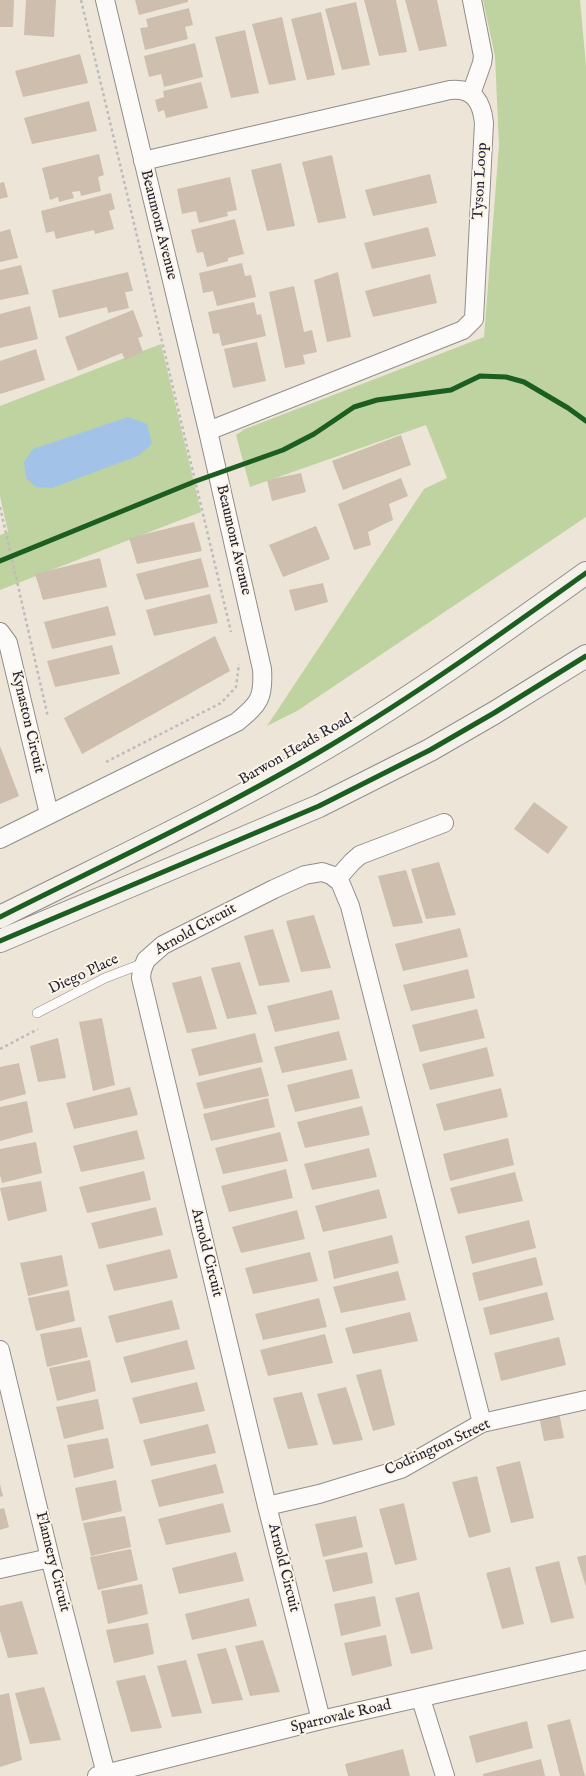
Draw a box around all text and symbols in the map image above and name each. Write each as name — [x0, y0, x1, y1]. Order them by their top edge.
street label: Tyson Loop — [470, 142, 492, 220]
street label: Beaumont Avenue — [136, 168, 180, 282]
street label: Beaumont Avenue — [212, 483, 254, 597]
street label: Kynaston Circuit — [6, 669, 48, 775]
street label: Barwon Heads Road — [236, 710, 356, 790]
street label: Arnold Circuit — [152, 900, 240, 960]
street label: Diego Place — [46, 951, 122, 999]
street label: Arnold Circuit — [186, 1207, 226, 1299]
street label: Codrington Street — [382, 1416, 494, 1480]
street label: Flannery Circuit — [31, 1510, 73, 1614]
street label: Arnold Circuit — [263, 1522, 303, 1614]
street label: Sparrovale Road — [289, 1697, 393, 1737]

